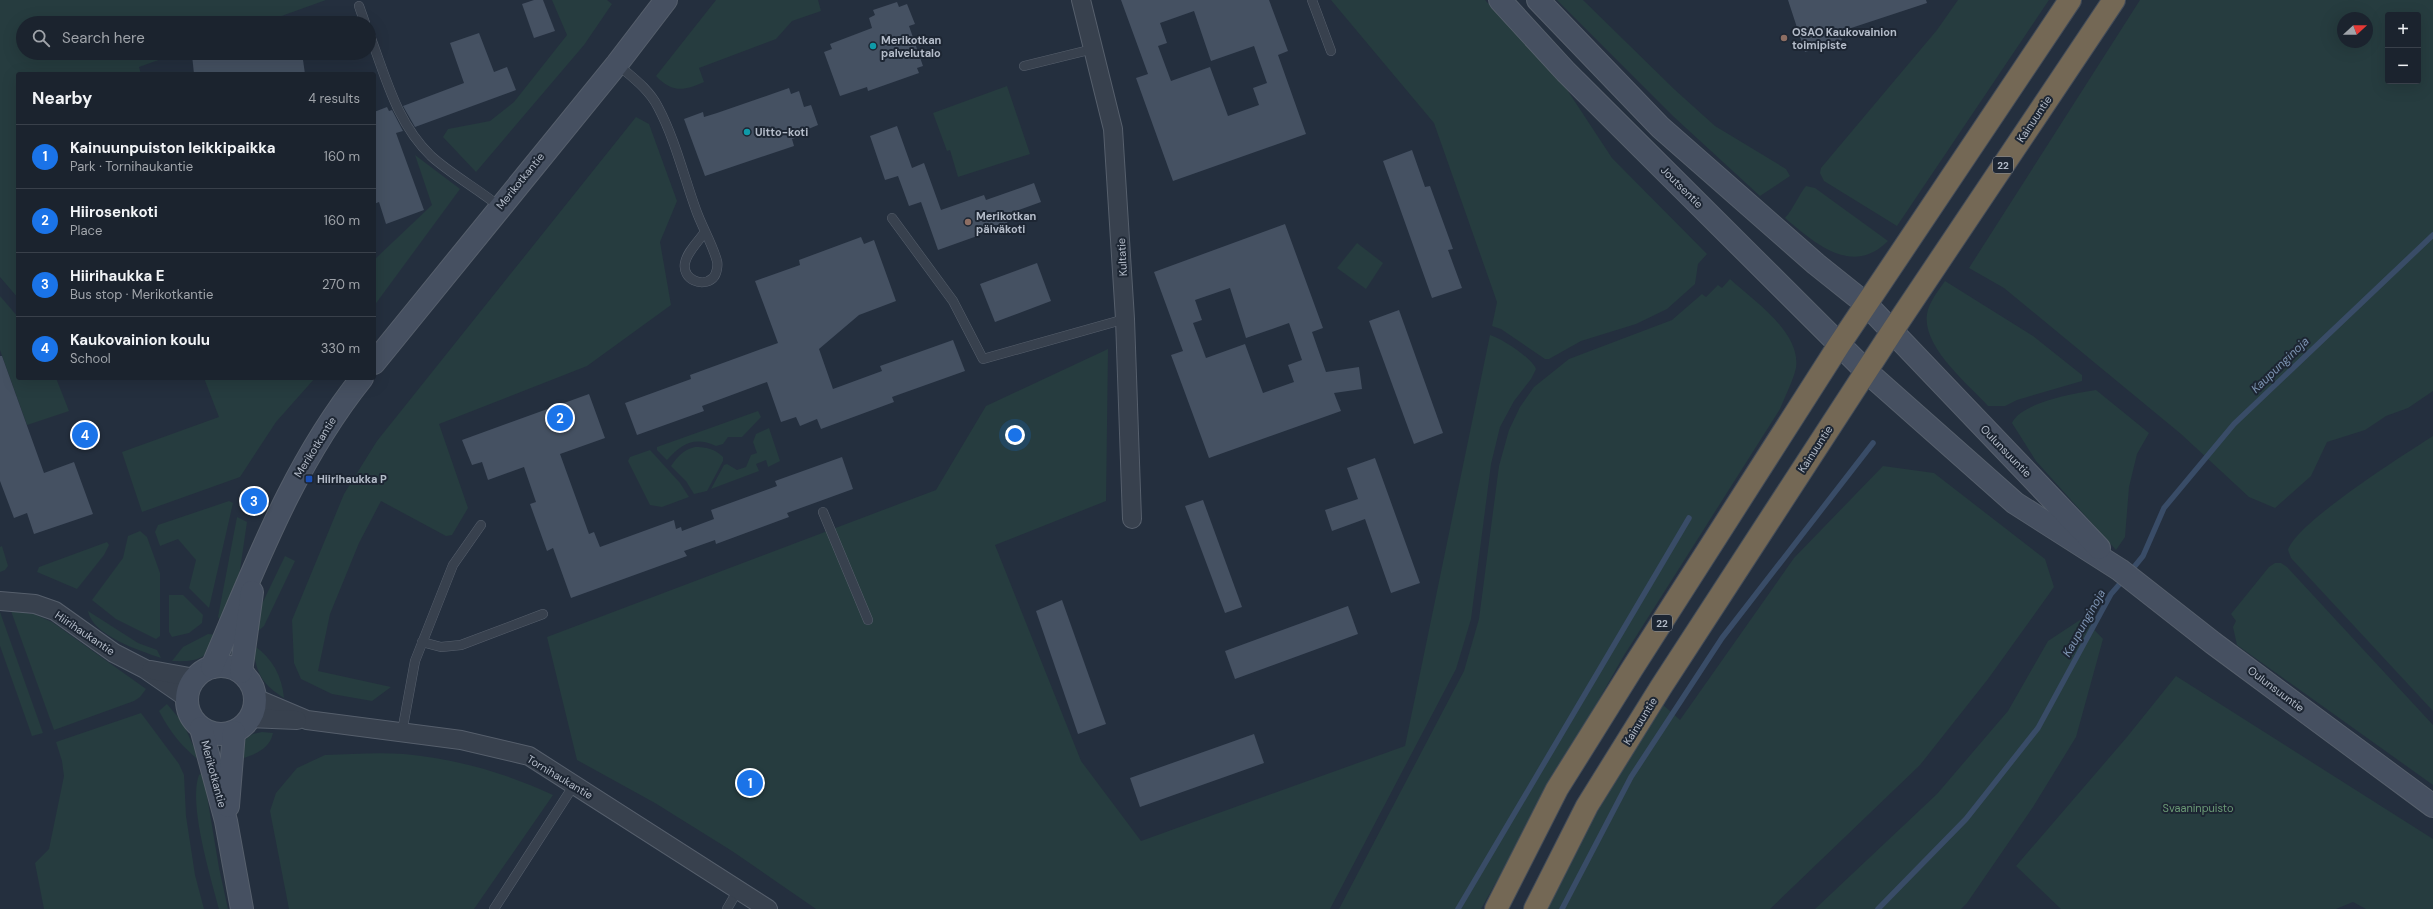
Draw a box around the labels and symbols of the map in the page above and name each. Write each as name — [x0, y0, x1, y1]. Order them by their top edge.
north arrow — [2337, 12, 2373, 48]
place label: OSAO Kaukovainion toimipiste — [1792, 25, 1897, 52]
place label: Merikotkan palvelutalo — [881, 33, 942, 60]
marker: OSAO Kaukovainion toimipiste — [1779, 33, 1789, 43]
marker: Merikotkan palvelutalo — [868, 41, 878, 51]
street label: Kainuuntie — [2013, 93, 2055, 145]
place label: Uitto-koti — [755, 125, 808, 139]
marker: Uitto-koti — [742, 127, 752, 137]
street label: Merikotkantie — [493, 150, 547, 212]
road number: 22 — [1993, 157, 2013, 173]
street label: Joutsentie — [1658, 163, 1706, 211]
place label: Merikotkan päiväkoti — [976, 209, 1037, 236]
marker: Merikotkan päiväkoti — [963, 217, 973, 227]
street label: Kultatie — [1114, 237, 1130, 277]
water label: Kaupunginoja — [2248, 333, 2313, 397]
pin: 2 — [547, 403, 573, 433]
street label: Merikotkantie — [291, 414, 339, 480]
pin: 4 — [72, 420, 98, 450]
street label: Oulunsuuntie — [1978, 422, 2034, 480]
street label: Kainuuntie — [1795, 423, 1835, 475]
your location — [1005, 425, 1025, 445]
place label: Hiirihaukka P — [317, 472, 387, 486]
marker: Hiirihaukka P — [304, 474, 314, 484]
pin: 3 — [241, 486, 267, 516]
water label: Kaupunginoja — [2059, 586, 2109, 660]
street label: Hiirihaukantie — [52, 608, 118, 658]
road number: 22 — [1652, 615, 1672, 631]
street label: Oulunsuuntie — [2245, 663, 2307, 715]
street label: Kainuuntie — [1620, 695, 1660, 747]
street label: Merikotkantie — [198, 739, 230, 809]
street label: Tornihaukantie — [525, 752, 595, 802]
pin: 1 — [737, 768, 763, 798]
park label: Svaaninpuisto — [2163, 801, 2233, 815]

